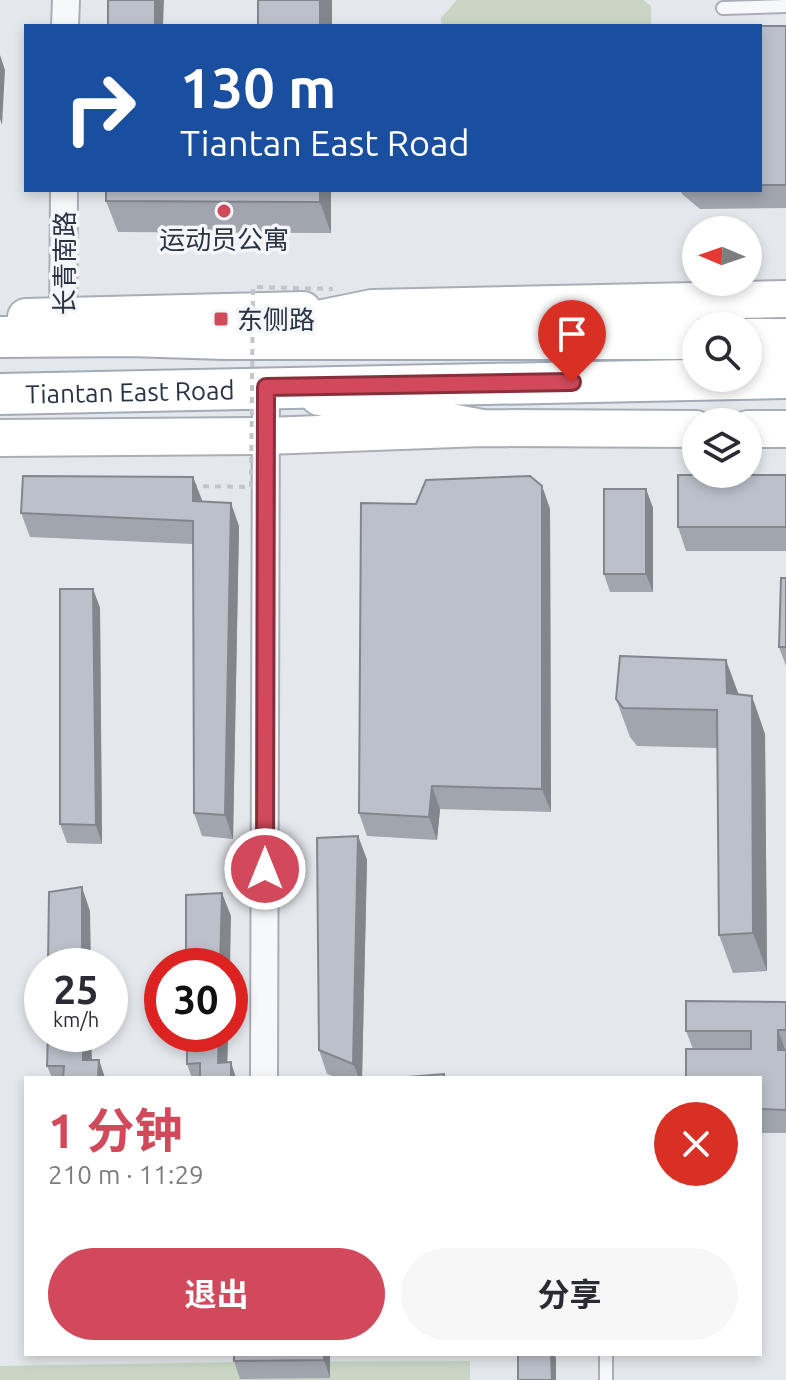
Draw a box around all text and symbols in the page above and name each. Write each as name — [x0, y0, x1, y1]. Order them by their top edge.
icon: right — [48, 56, 152, 160]
text: 130 m — [180, 56, 336, 119]
text: Tiantan East Road — [180, 122, 470, 163]
marker: 运动员公寓 — [215, 202, 233, 220]
street label: 长青南路 — [50, 211, 79, 315]
north arrow — [682, 216, 762, 296]
map controls — [682, 216, 762, 488]
place label: 运动员公寓 — [159, 225, 289, 254]
pin — [538, 300, 606, 382]
place label: 东侧路 — [237, 305, 315, 334]
marker: 东侧路 — [212, 310, 230, 328]
icon: arrive — [550, 312, 594, 356]
button: search — [682, 312, 762, 392]
street label: Tiantan East Road — [25, 375, 235, 408]
button: layers — [682, 408, 762, 488]
position arrow — [223, 827, 307, 911]
speed limit sign: 30 — [144, 948, 248, 1052]
text: 25 — [53, 967, 99, 1012]
text: km/h — [53, 1008, 99, 1031]
button: close — [654, 1102, 738, 1186]
text: 1 分钟 — [48, 1103, 182, 1157]
text: 210 m · 11:29 — [48, 1160, 204, 1189]
button: 退出 — [48, 1248, 385, 1340]
button: 分享 — [401, 1248, 738, 1340]

